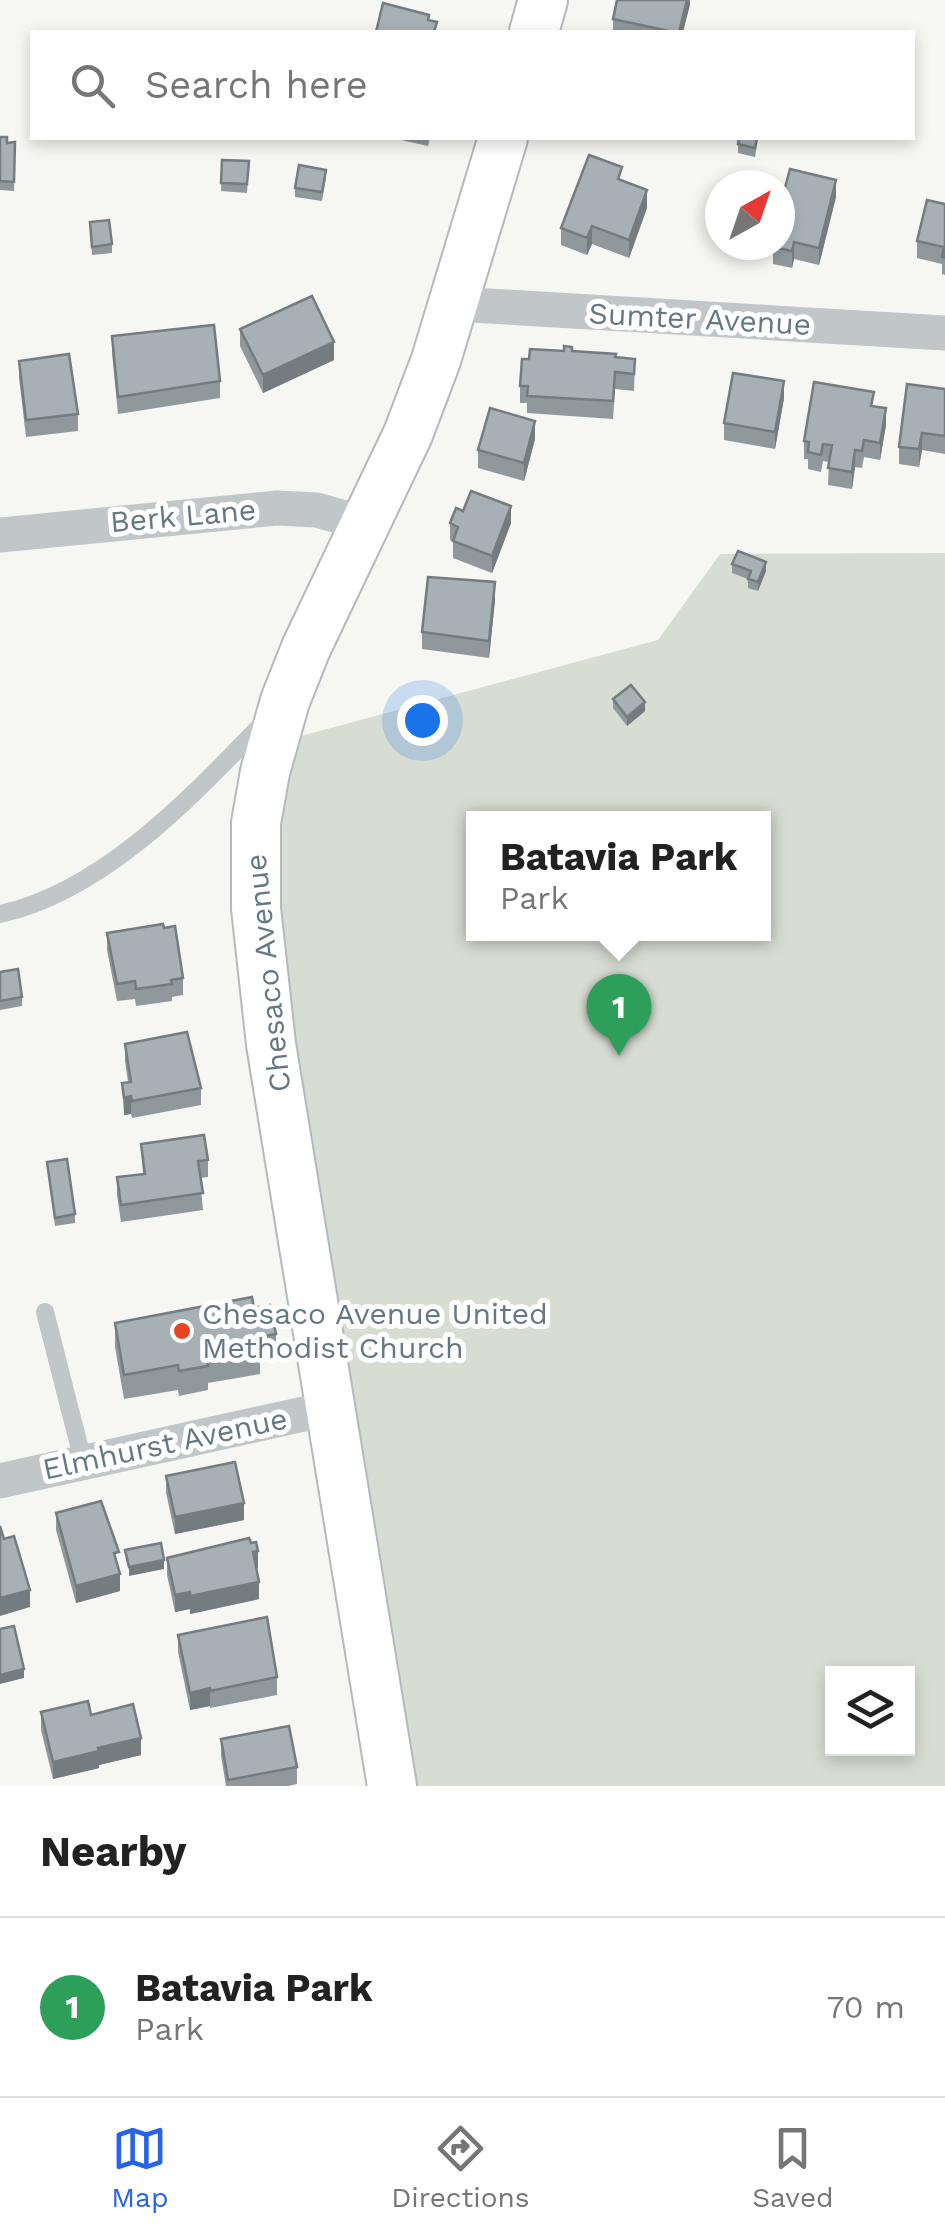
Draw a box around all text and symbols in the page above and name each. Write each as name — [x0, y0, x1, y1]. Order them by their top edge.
search box — [30, 30, 915, 140]
icon: search — [65, 58, 120, 113]
text: Search here — [145, 63, 368, 107]
north arrow — [705, 170, 795, 260]
street label: Sumter Avenue — [588, 295, 812, 342]
street label: Berk Lane — [108, 492, 257, 539]
your location — [397, 695, 448, 746]
popup — [466, 811, 771, 941]
text: Batavia Park — [500, 835, 737, 879]
street label: Chesaco Avenue — [238, 852, 297, 1094]
text: Park — [500, 879, 569, 917]
pin: 1 — [586, 974, 652, 1056]
place label: Chesaco Avenue United Methodist Church — [202, 1296, 548, 1365]
marker: Chesaco Avenue United Methodist Church — [171, 1320, 193, 1342]
street label: Elmhurst Avenue — [39, 1400, 290, 1487]
map controls — [825, 1666, 915, 1756]
button: layers — [825, 1666, 915, 1756]
text: Nearby — [40, 1827, 187, 1876]
text: Batavia Park — [135, 1966, 373, 2010]
text: 1 — [66, 1988, 79, 2026]
text: 70 m — [826, 1988, 905, 2026]
text: Park — [135, 2010, 204, 2048]
tab: Map — [111, 2121, 169, 2214]
tab: Directions — [391, 2121, 530, 2214]
tab: Saved — [752, 2121, 834, 2214]

